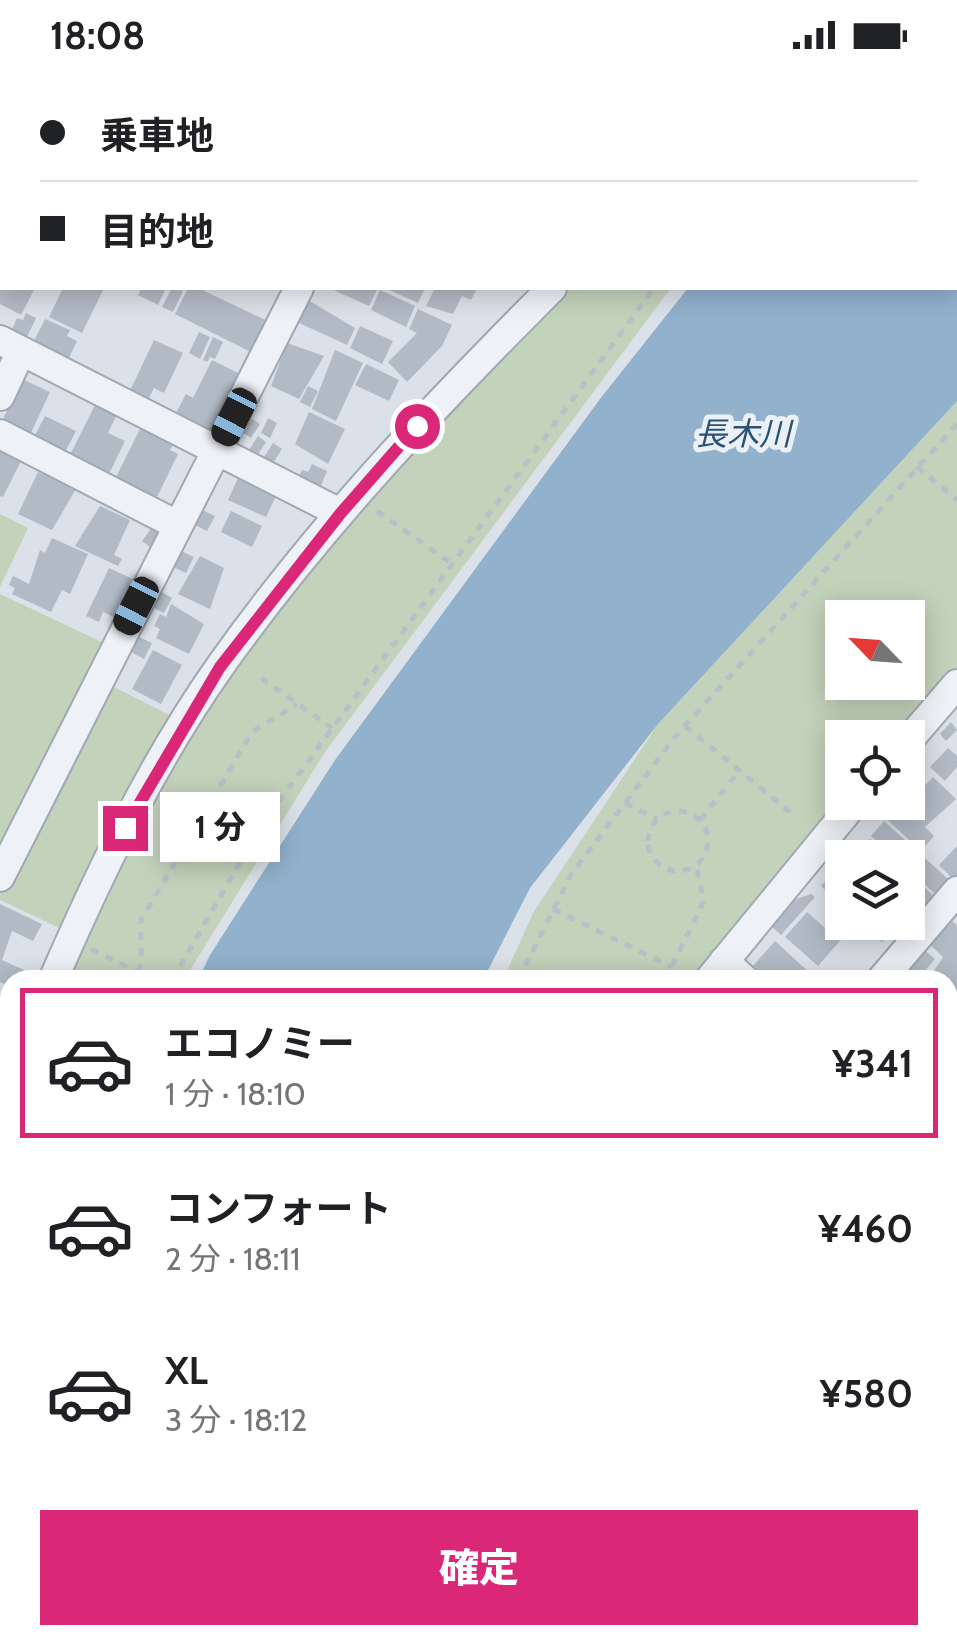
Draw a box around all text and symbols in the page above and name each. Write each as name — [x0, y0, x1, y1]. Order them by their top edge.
text: 18:08 — [50, 12, 145, 59]
text: 乗車地 — [100, 112, 214, 159]
text: 目的地 — [100, 208, 214, 255]
car — [207, 383, 261, 451]
route start — [395, 404, 440, 449]
water label: 長木川 — [695, 414, 794, 453]
car — [109, 572, 163, 640]
north arrow — [825, 600, 925, 700]
map controls — [825, 600, 925, 940]
button: locate — [825, 720, 925, 820]
callout: 1 分 — [160, 793, 280, 863]
route end — [103, 806, 148, 851]
text: 1 分 — [194, 807, 246, 846]
button: layers — [825, 840, 925, 940]
icon: car — [45, 1018, 135, 1108]
text: エコノミー — [165, 1020, 355, 1067]
text: ¥341 — [832, 1040, 913, 1087]
text: 1 分 · 18:10 — [165, 1074, 306, 1113]
icon: car — [45, 1183, 135, 1273]
text: コンフォート — [165, 1185, 392, 1232]
text: ¥460 — [818, 1205, 913, 1252]
text: 2 分 · 18:11 — [165, 1239, 300, 1278]
text: XL — [165, 1347, 208, 1394]
icon: car — [45, 1348, 135, 1438]
text: ¥580 — [820, 1370, 913, 1417]
text: 3 分 · 18:12 — [165, 1400, 307, 1439]
button: 確定 — [40, 1510, 918, 1625]

